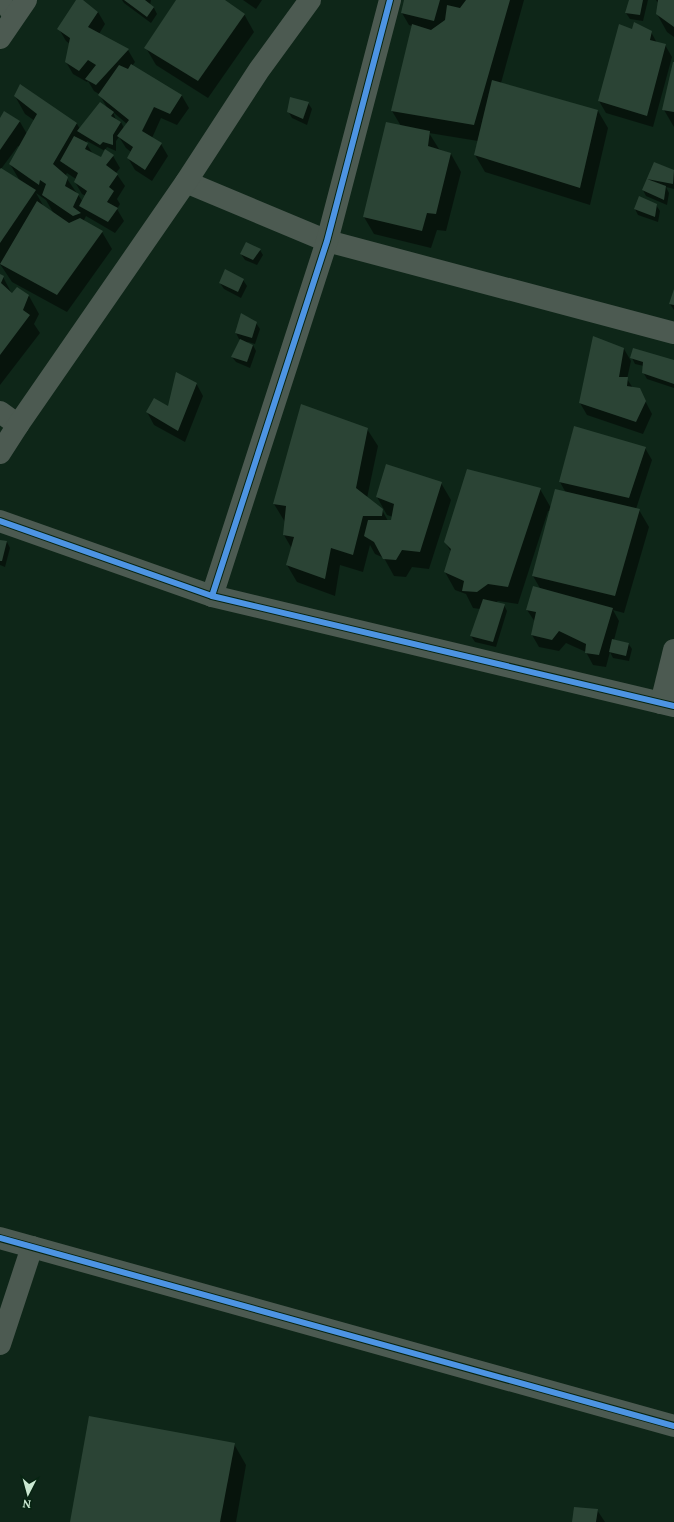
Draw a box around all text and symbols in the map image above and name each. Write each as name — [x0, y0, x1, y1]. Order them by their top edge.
north arrow — [8, 1474, 48, 1514]
text: N — [22, 1496, 32, 1511]

